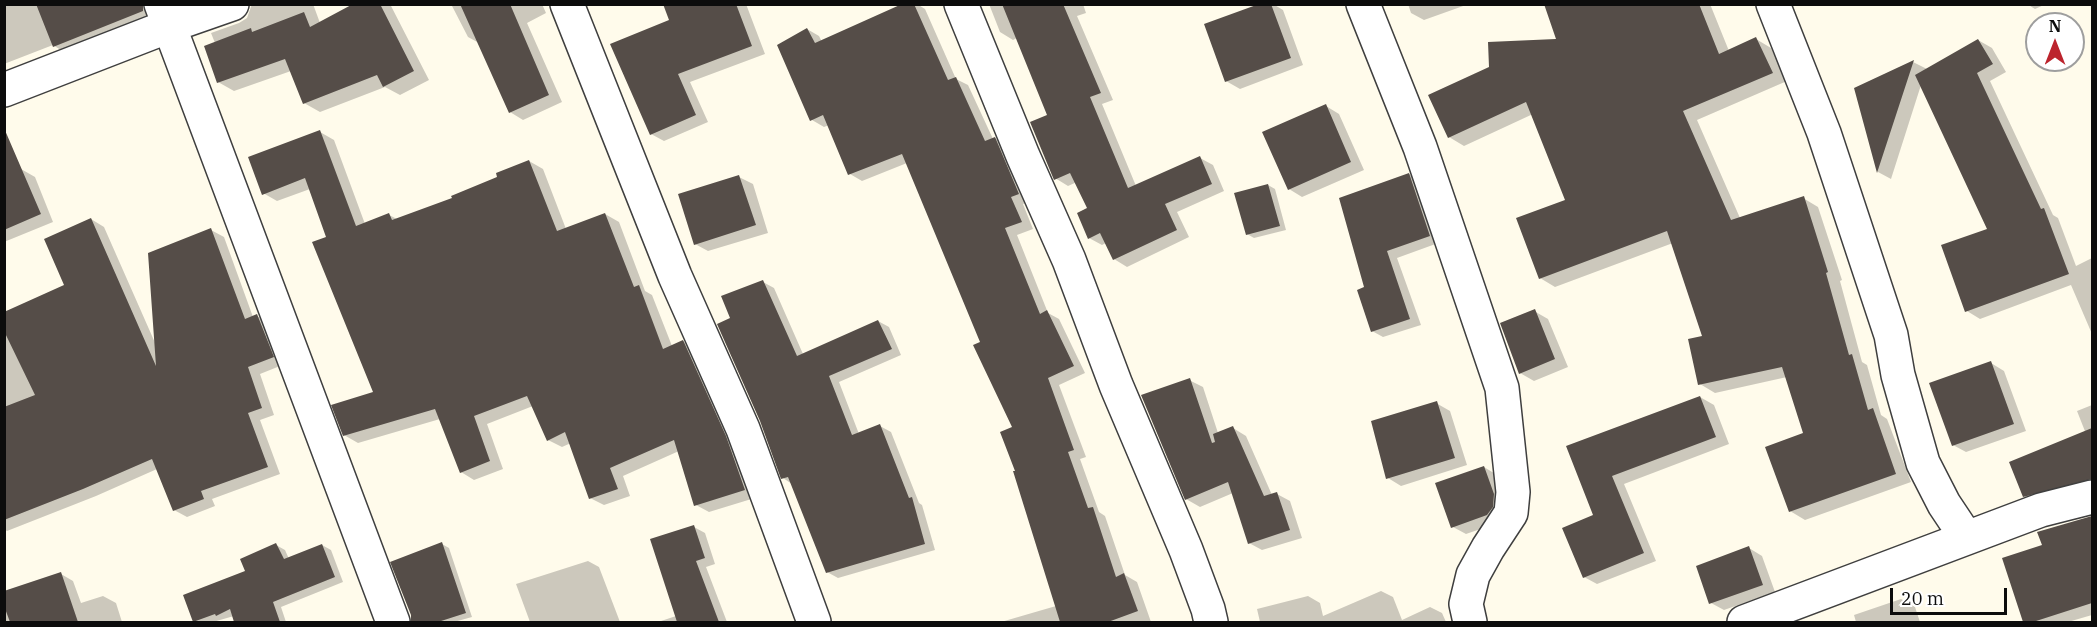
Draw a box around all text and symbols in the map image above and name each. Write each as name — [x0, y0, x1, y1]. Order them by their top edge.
north arrow — [2025, 12, 2085, 72]
text: N — [2049, 16, 2061, 36]
scale bar — [1893, 576, 2010, 614]
text: 20 m — [1901, 587, 1944, 610]

